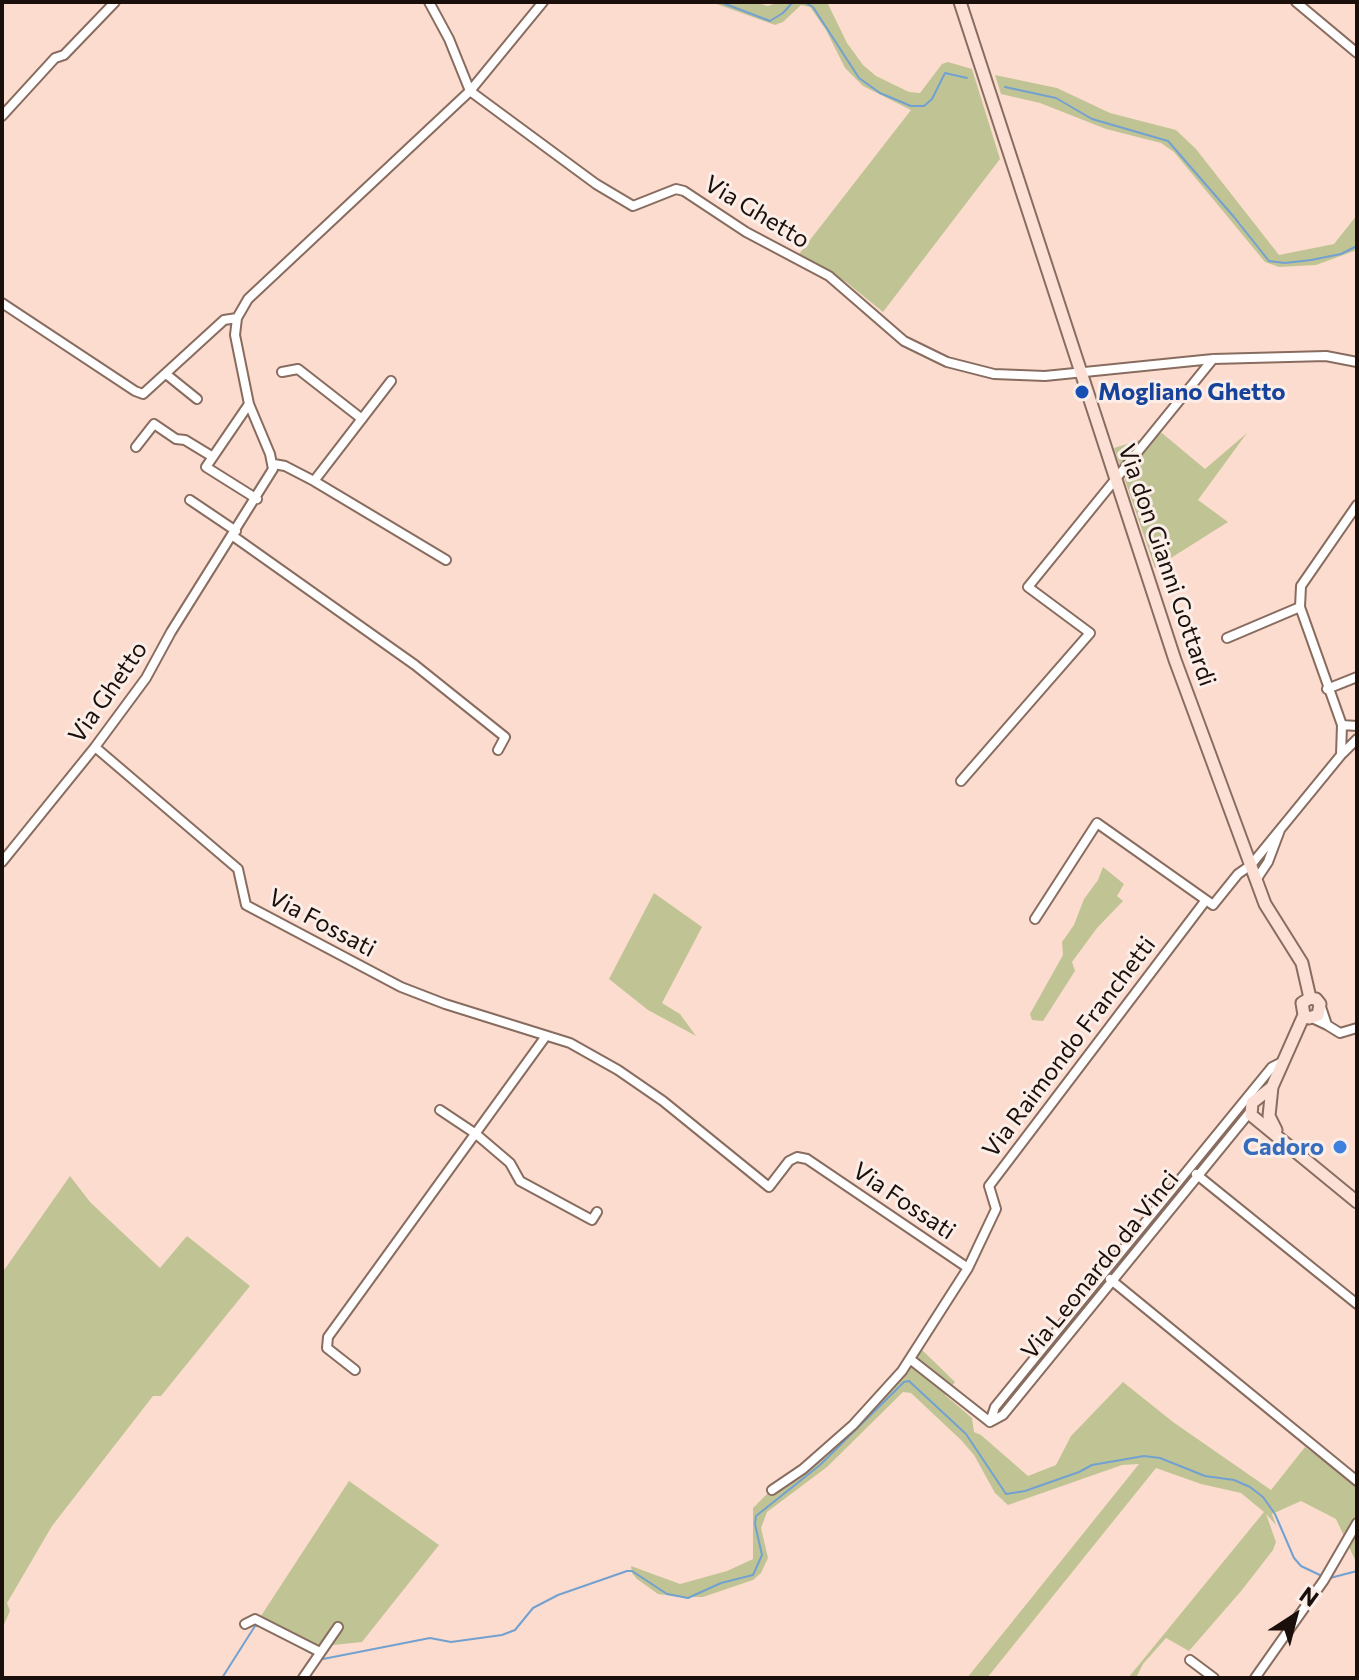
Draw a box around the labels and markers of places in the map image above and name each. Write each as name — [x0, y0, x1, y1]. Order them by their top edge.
place label: Mogliano Ghetto — [1098, 378, 1286, 406]
marker: Mogliano Ghetto — [1073, 383, 1091, 401]
place label: Cadoro — [1243, 1133, 1324, 1161]
marker: Cadoro — [1331, 1138, 1349, 1156]

